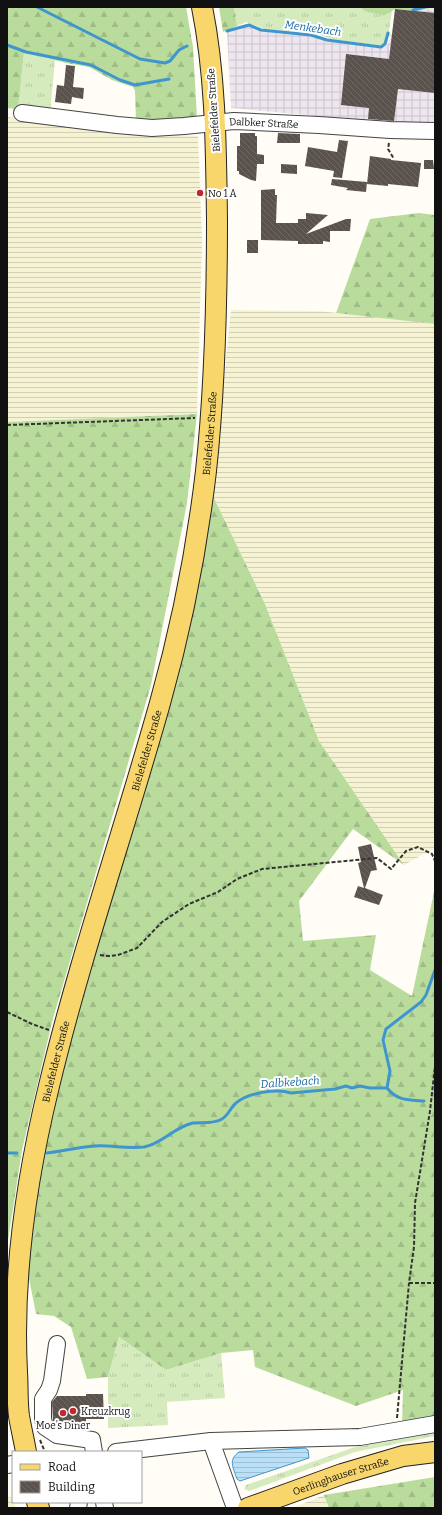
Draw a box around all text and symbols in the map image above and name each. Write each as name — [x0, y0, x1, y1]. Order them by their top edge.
water label: Menkebach — [284, 18, 342, 39]
street label: Bielefelder Straße — [205, 68, 223, 152]
street label: Dalbker Straße — [229, 116, 299, 131]
marker: No 1 A — [195, 188, 205, 198]
place label: No 1 A — [208, 188, 238, 200]
street label: Bielefelder Straße — [201, 391, 220, 476]
street label: Bielefelder Straße — [130, 709, 165, 793]
street label: Bielefelder Straße — [40, 1020, 72, 1104]
water label: Dalbkebach — [260, 1074, 320, 1091]
marker: Kreuzkrug — [68, 1406, 78, 1416]
place label: Kreuzkrug — [81, 1406, 131, 1418]
marker: Moe’s Diner — [58, 1408, 68, 1418]
place label: Moe’s Diner — [36, 1420, 91, 1432]
legend — [12, 1451, 142, 1503]
street label: Oerlinghauser Straße — [291, 1456, 390, 1498]
text: Road — [48, 1460, 76, 1474]
text: Building — [48, 1480, 95, 1494]

